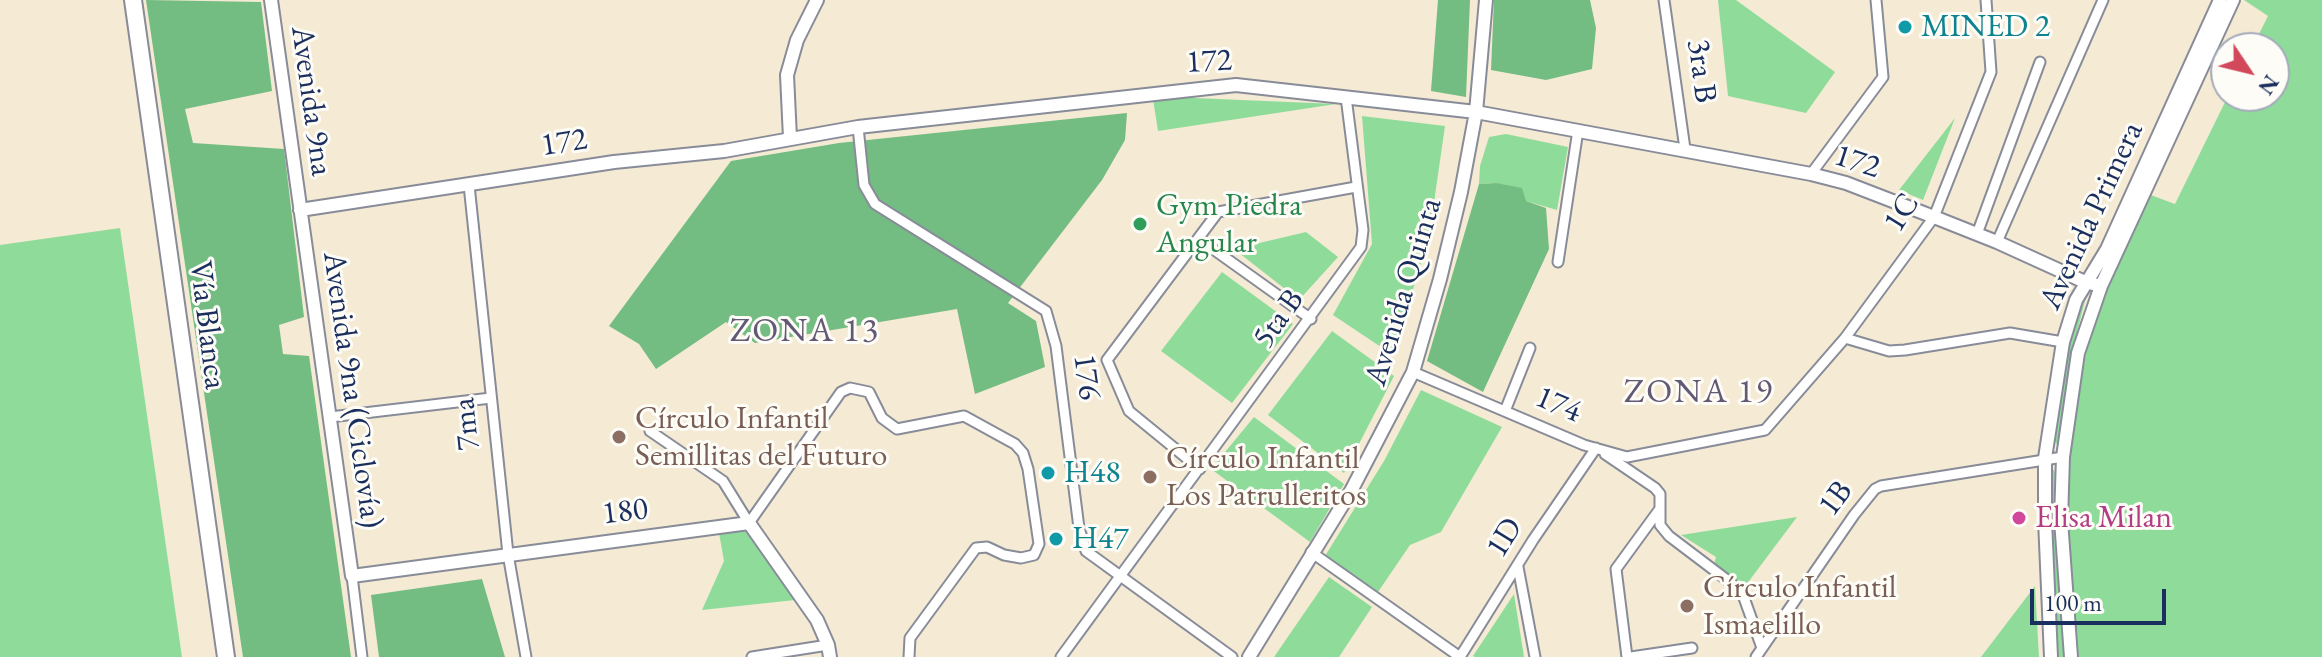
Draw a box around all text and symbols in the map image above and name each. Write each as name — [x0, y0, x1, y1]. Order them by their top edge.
place label: MINED 2 — [1921, 8, 2050, 46]
marker: MINED 2 — [1896, 18, 1914, 36]
street label: Avenida 9na — [281, 24, 341, 178]
north arrow — [2210, 32, 2290, 112]
street label: 3ra B — [1678, 37, 1724, 105]
street label: 172 — [1185, 42, 1233, 82]
text: N — [2251, 69, 2285, 101]
street label: Avenida Primera — [2032, 116, 2152, 316]
street label: 172 — [538, 120, 590, 166]
street label: 172 — [1829, 137, 1885, 187]
place label: Gym Piedra Angular — [1156, 187, 1302, 262]
street label: 1C — [1876, 187, 1928, 239]
street label: Avenida Quinta — [1357, 193, 1451, 391]
marker: Gym Piedra Angular — [1131, 215, 1149, 233]
street label: Avenida 9na (Ciclovía) — [314, 249, 390, 531]
street label: Vía Blanca — [180, 258, 234, 392]
street label: 5ta B — [1245, 282, 1313, 356]
district label: ZONA 13 — [730, 312, 880, 352]
street label: 176 — [1064, 352, 1108, 402]
district label: ZONA 19 — [1624, 373, 1774, 413]
street label: 174 — [1529, 378, 1587, 432]
street label: 7ma — [445, 396, 489, 452]
place label: Círculo Infantil Semillitas del Futuro — [635, 400, 887, 475]
marker: Círculo Infantil Semillitas del Futuro — [610, 428, 628, 446]
place label: Círculo Infantil Los Patrulleritos — [1166, 440, 1366, 515]
place label: H48 — [1064, 454, 1121, 492]
marker: H48 — [1039, 464, 1057, 482]
marker: Círculo Infantil Los Patrulleritos — [1141, 468, 1159, 486]
street label: 1B — [1810, 474, 1862, 524]
street label: 180 — [600, 490, 650, 534]
place label: Elisa Milan — [2035, 499, 2172, 537]
marker: Elisa Milan — [2010, 509, 2028, 527]
street label: 1D — [1478, 511, 1532, 565]
place label: H47 — [1072, 520, 1129, 558]
marker: H47 — [1047, 530, 1065, 548]
place label: Círculo Infantil Ismaelillo — [1703, 569, 1896, 644]
scale bar — [2034, 573, 2170, 623]
text: 100 m — [2044, 587, 2102, 618]
marker: Círculo Infantil Ismaelillo — [1678, 597, 1696, 615]

